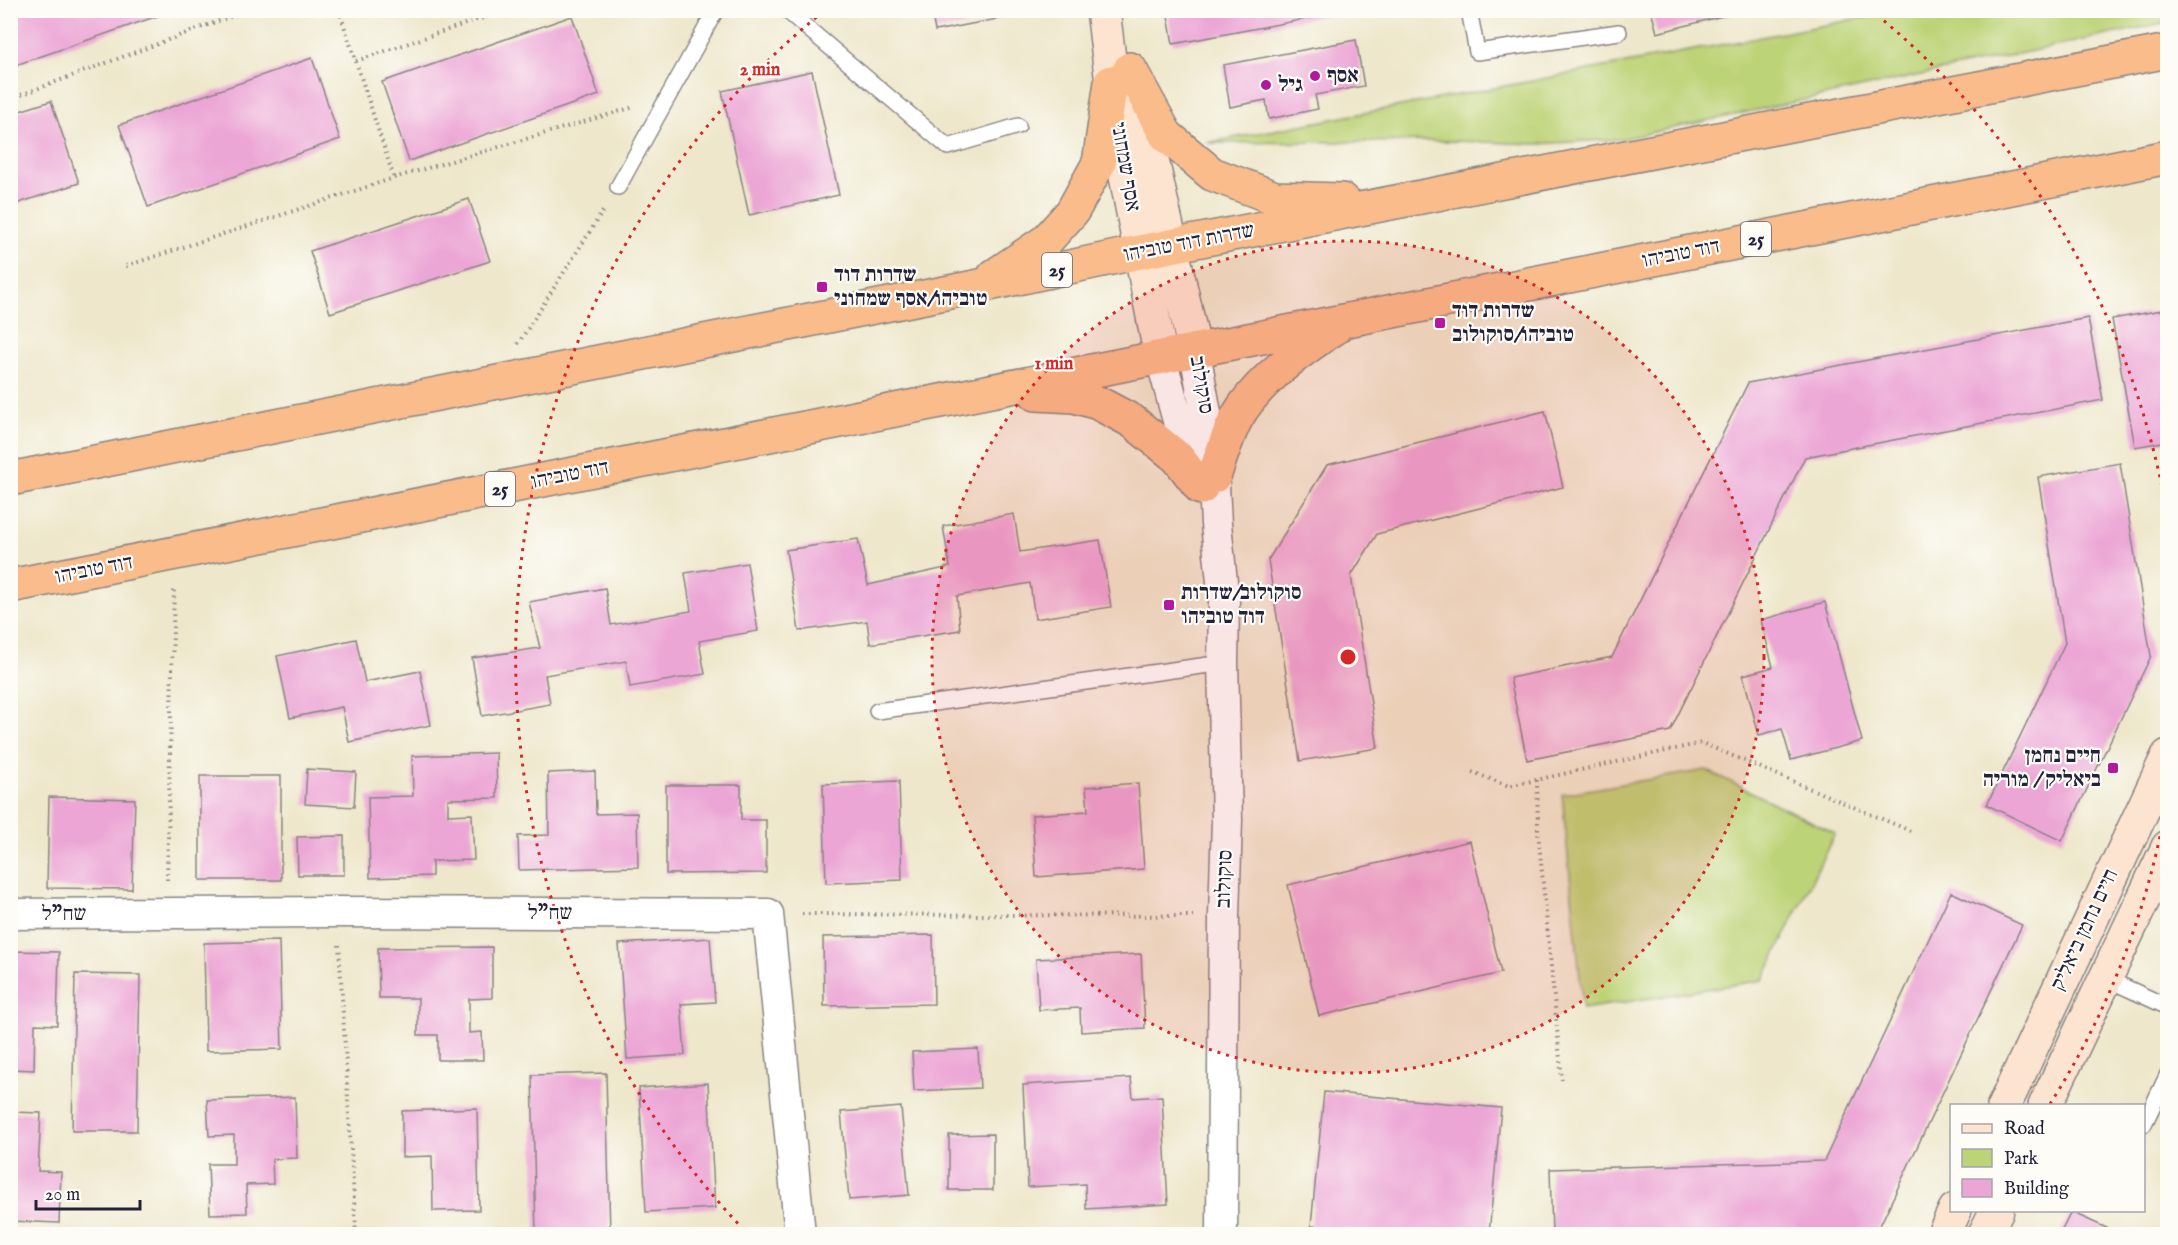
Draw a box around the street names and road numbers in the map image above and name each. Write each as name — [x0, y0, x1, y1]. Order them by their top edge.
street label: אסף שמחוני — [1104, 120, 1146, 214]
street label: שדרות דוד טוביהו — [1121, 217, 1257, 269]
road number: 25 — [1741, 222, 1771, 256]
street label: דוד טוביהו — [1640, 233, 1722, 275]
road number: 25 — [1042, 253, 1072, 287]
street label: סוקולוב — [1183, 354, 1219, 416]
street label: דוד טוביהו — [529, 454, 611, 496]
road number: 25 — [485, 472, 515, 506]
street label: דוד טוביהו — [53, 549, 135, 591]
street label: סוקולוב — [1210, 849, 1240, 909]
street label: חיים נחמן ביאליק — [2045, 865, 2125, 995]
street label: שח"ל — [527, 900, 573, 927]
street label: שח"ל — [41, 901, 87, 928]

